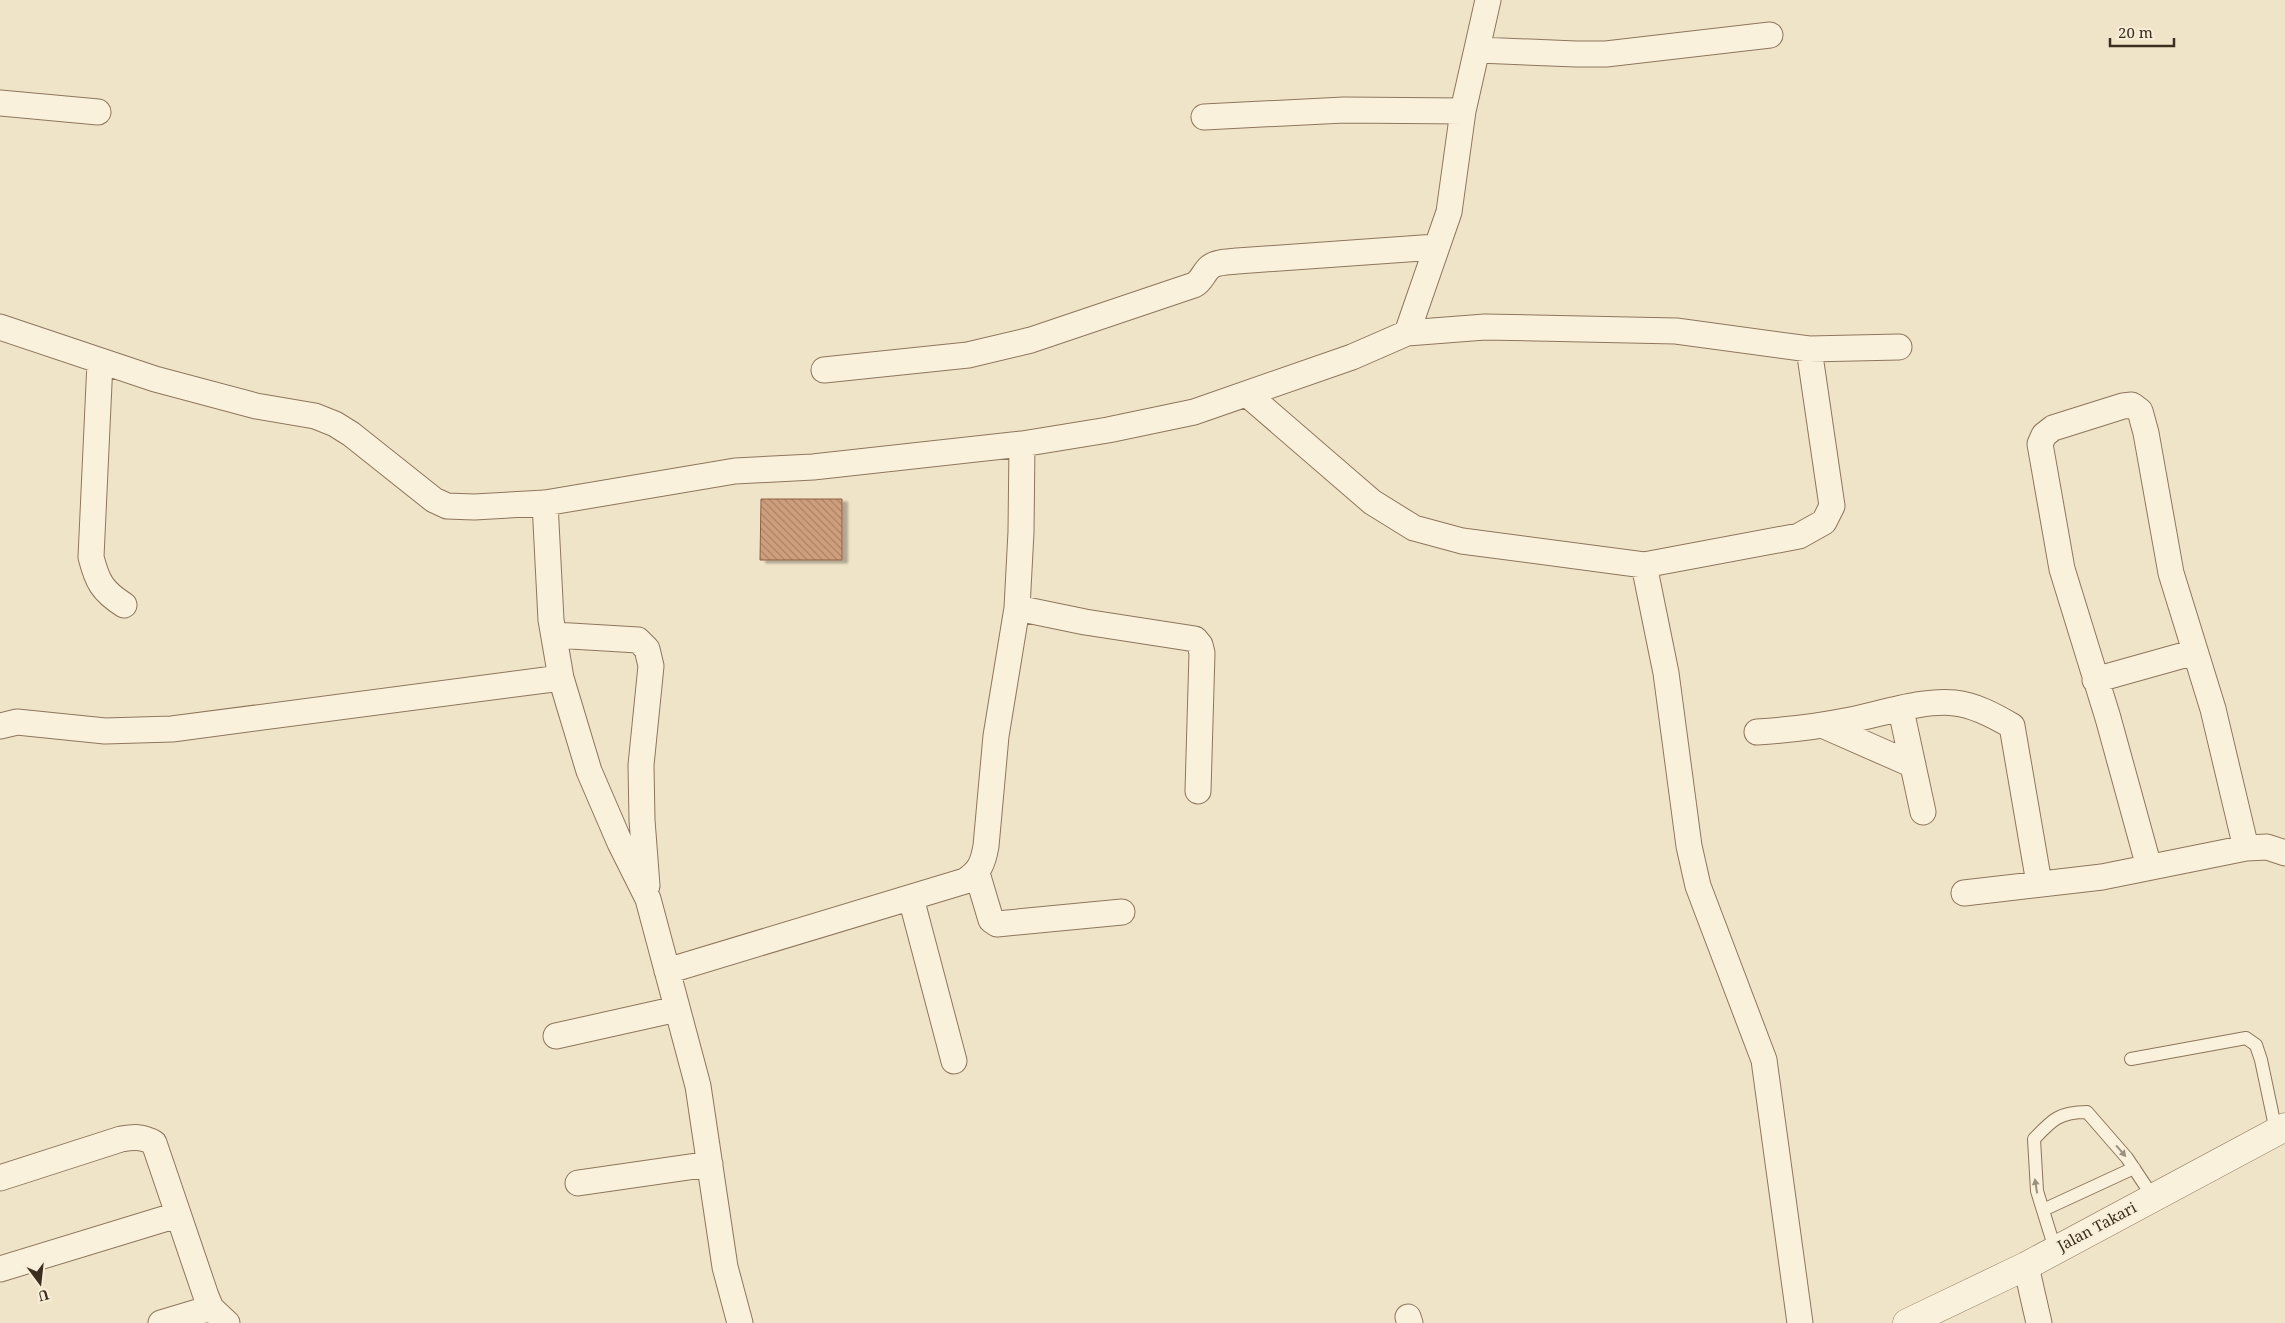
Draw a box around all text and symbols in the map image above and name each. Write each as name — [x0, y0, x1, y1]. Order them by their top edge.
scale bar — [2110, 15, 2174, 47]
text: 20 m — [2118, 22, 2153, 42]
one-way arrow — [2116, 1145, 2127, 1158]
one-way arrow — [2032, 1177, 2040, 1193]
street label: Jalan Takari — [2053, 1197, 2140, 1256]
north arrow — [15, 1258, 65, 1308]
text: U — [35, 1286, 51, 1307]

